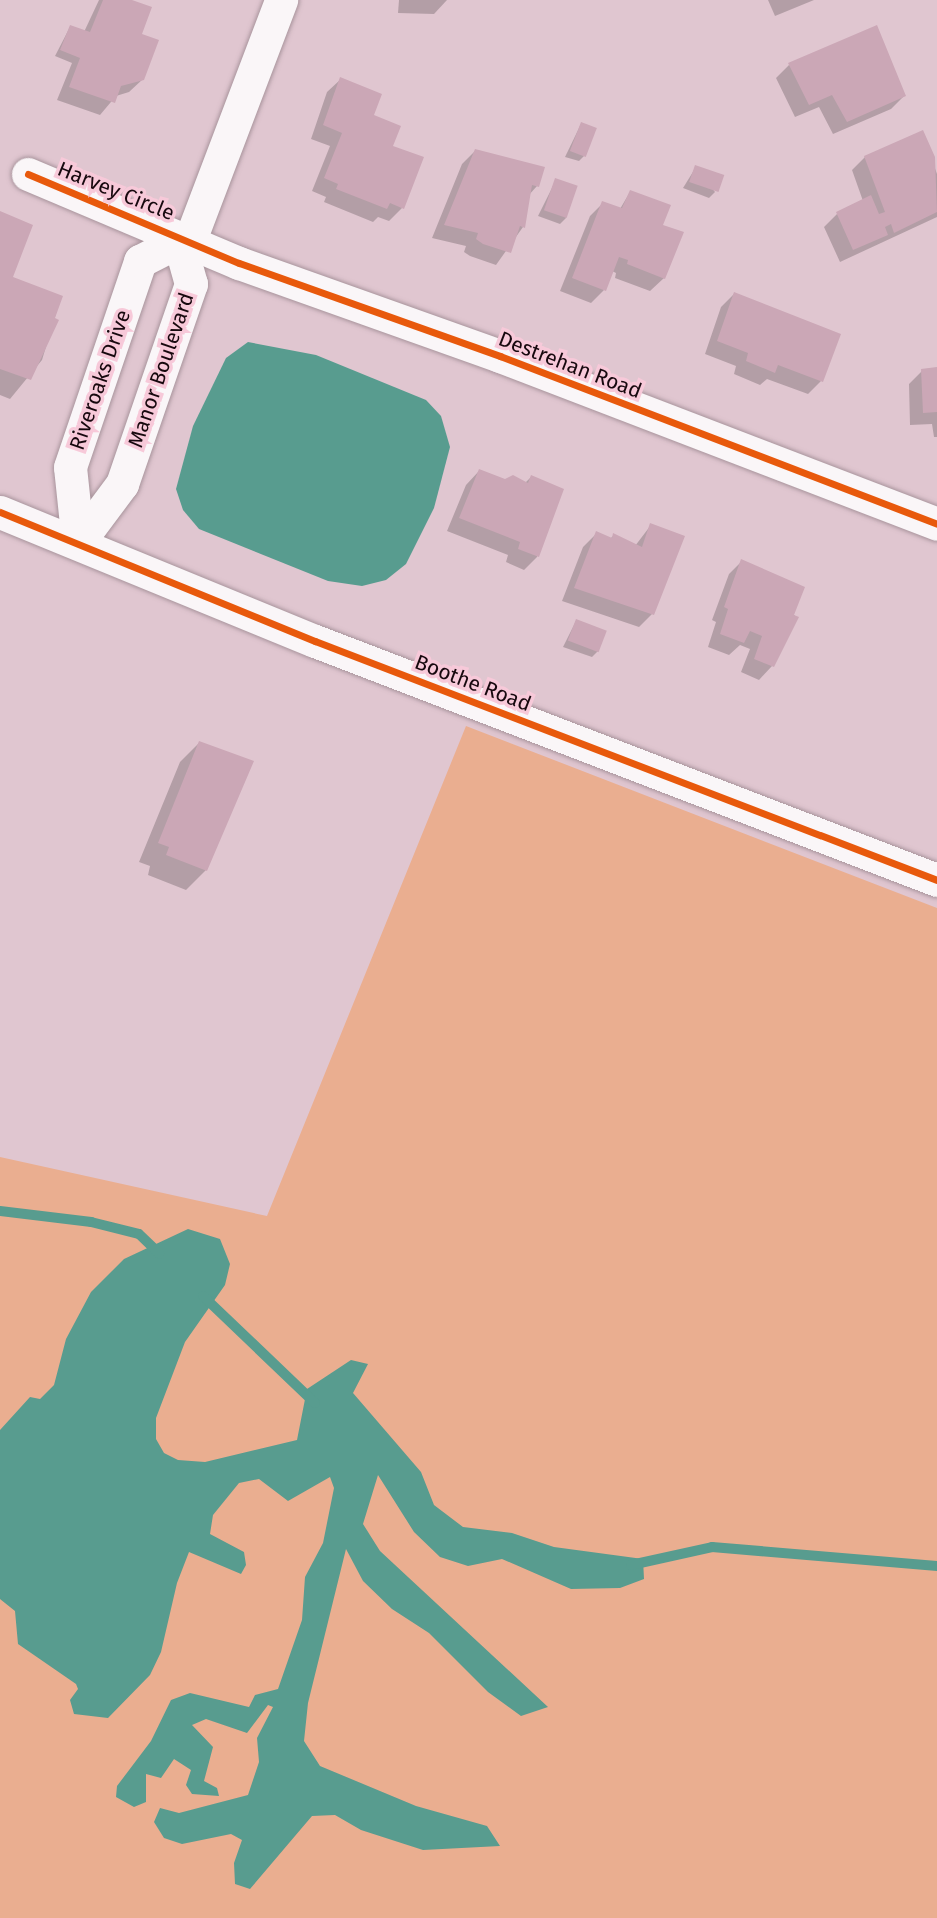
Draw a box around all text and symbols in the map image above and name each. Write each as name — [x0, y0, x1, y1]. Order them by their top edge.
street label: Harvey Circle — [54, 156, 178, 226]
street label: Manor Boulevard — [123, 289, 199, 451]
street label: Riveroaks Drive — [64, 307, 136, 453]
street label: Destrehan Road — [495, 326, 645, 404]
street label: Boothe Road — [411, 649, 535, 717]

